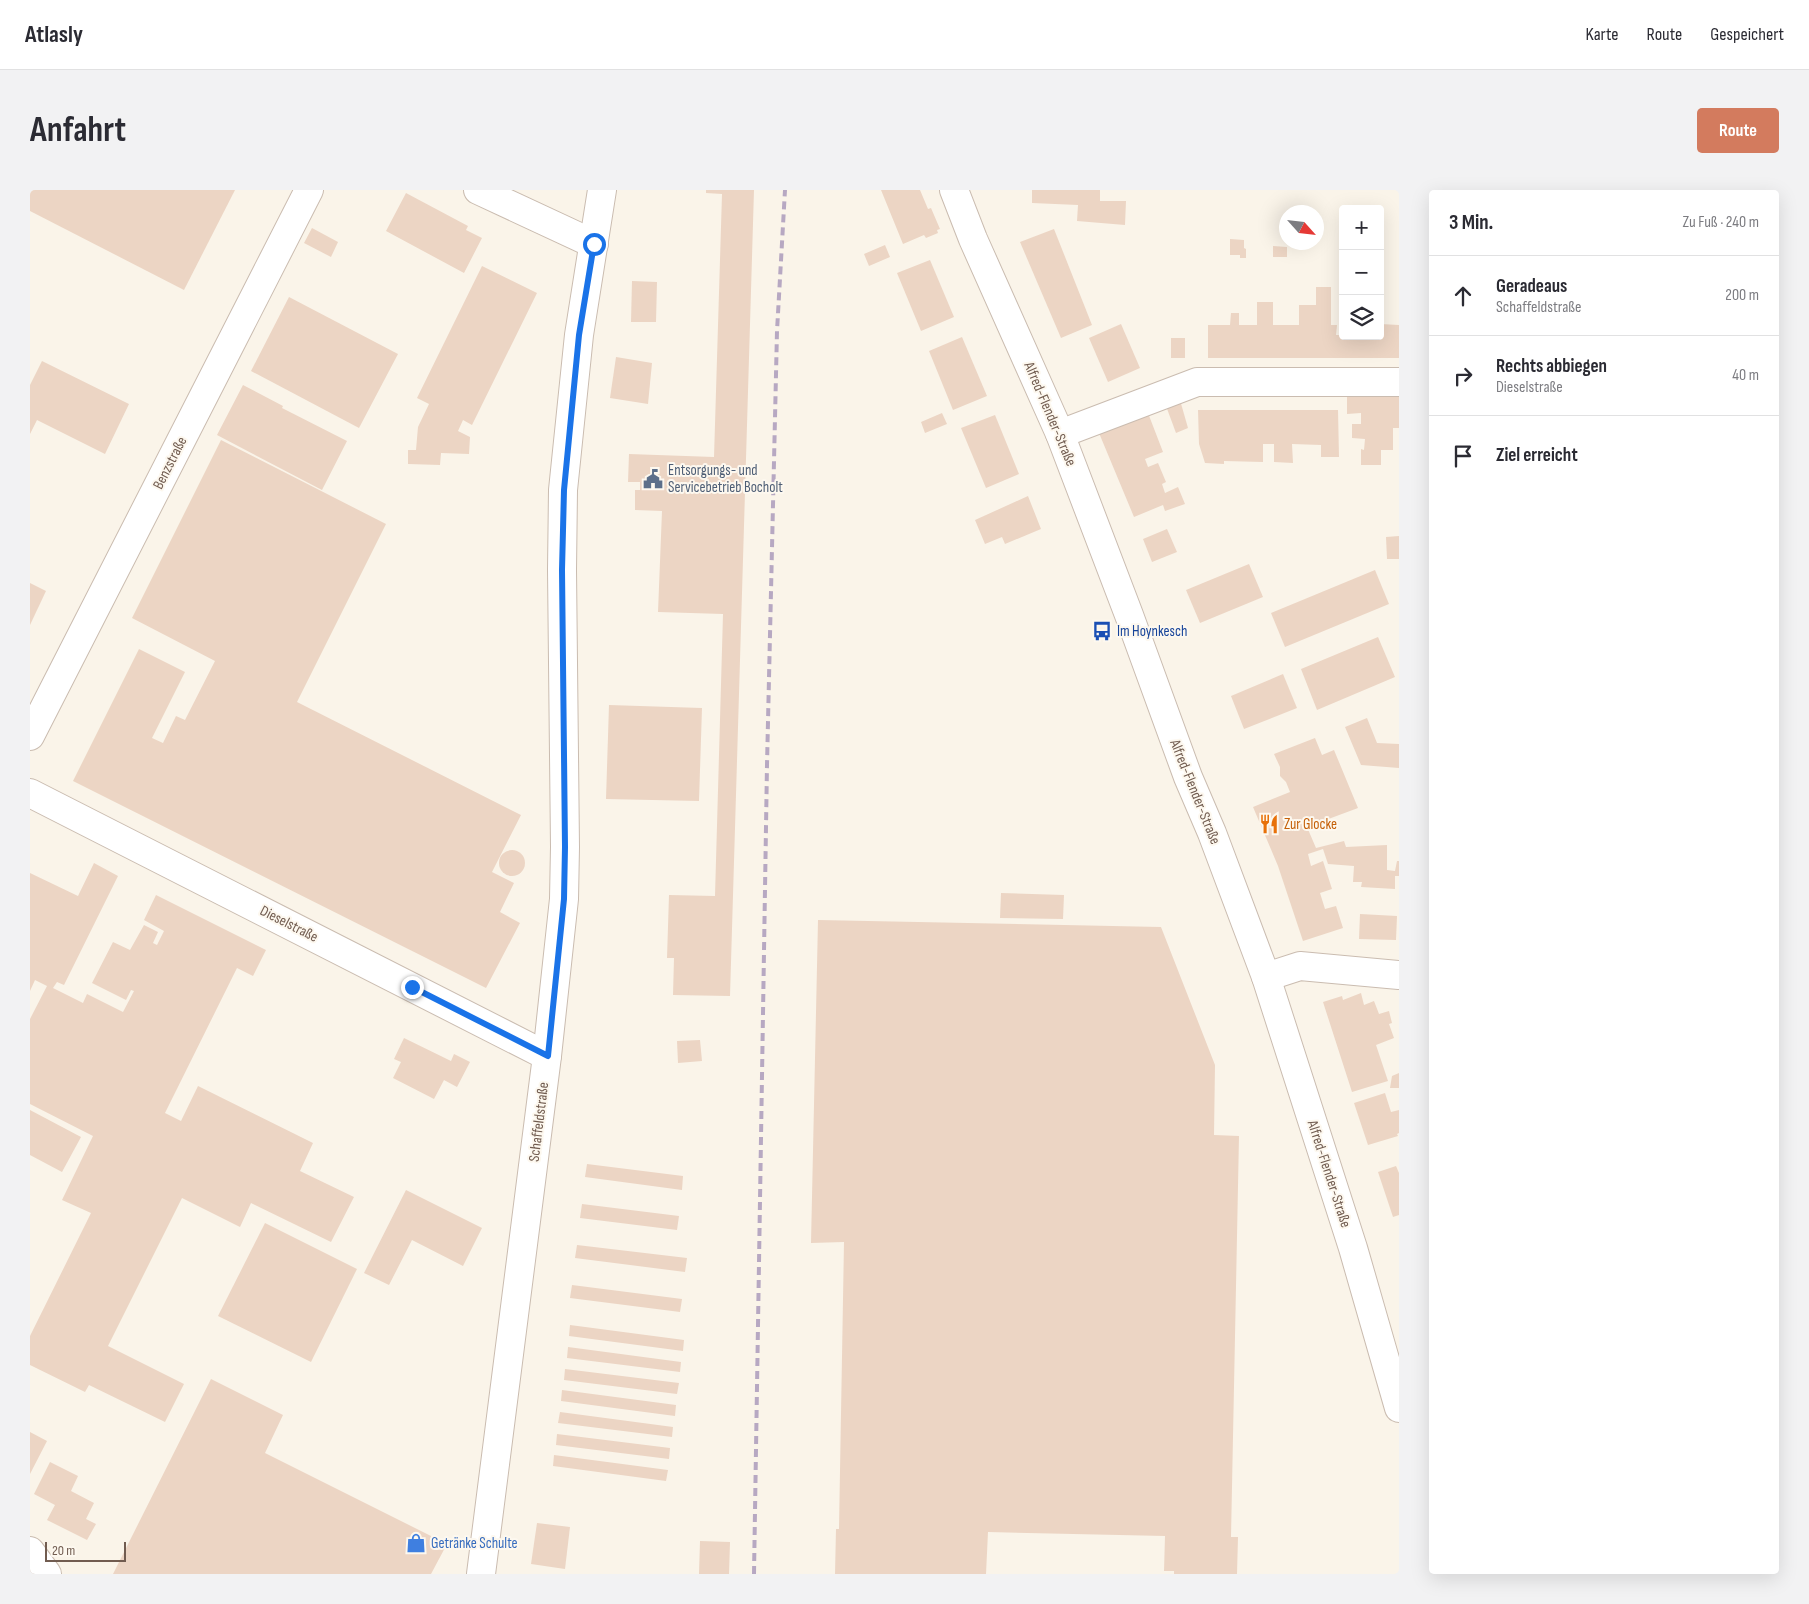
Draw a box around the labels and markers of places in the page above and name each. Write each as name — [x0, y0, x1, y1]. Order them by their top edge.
place label: Entsorgungs- und Servicebetrieb Bocholt — [668, 461, 783, 497]
public building icon: Entsorgungs- und Servicebetrieb Bocholt — [642, 468, 664, 490]
bus stop icon: Im Hoynkesch — [1091, 620, 1113, 642]
place label: Im Hoynkesch — [1117, 622, 1187, 641]
restaurant icon: Zur Glocke — [1258, 813, 1280, 835]
place label: Zur Glocke — [1284, 815, 1337, 834]
shop icon: Getränke Schulte — [405, 1532, 427, 1554]
place label: Getränke Schulte — [431, 1534, 518, 1553]

